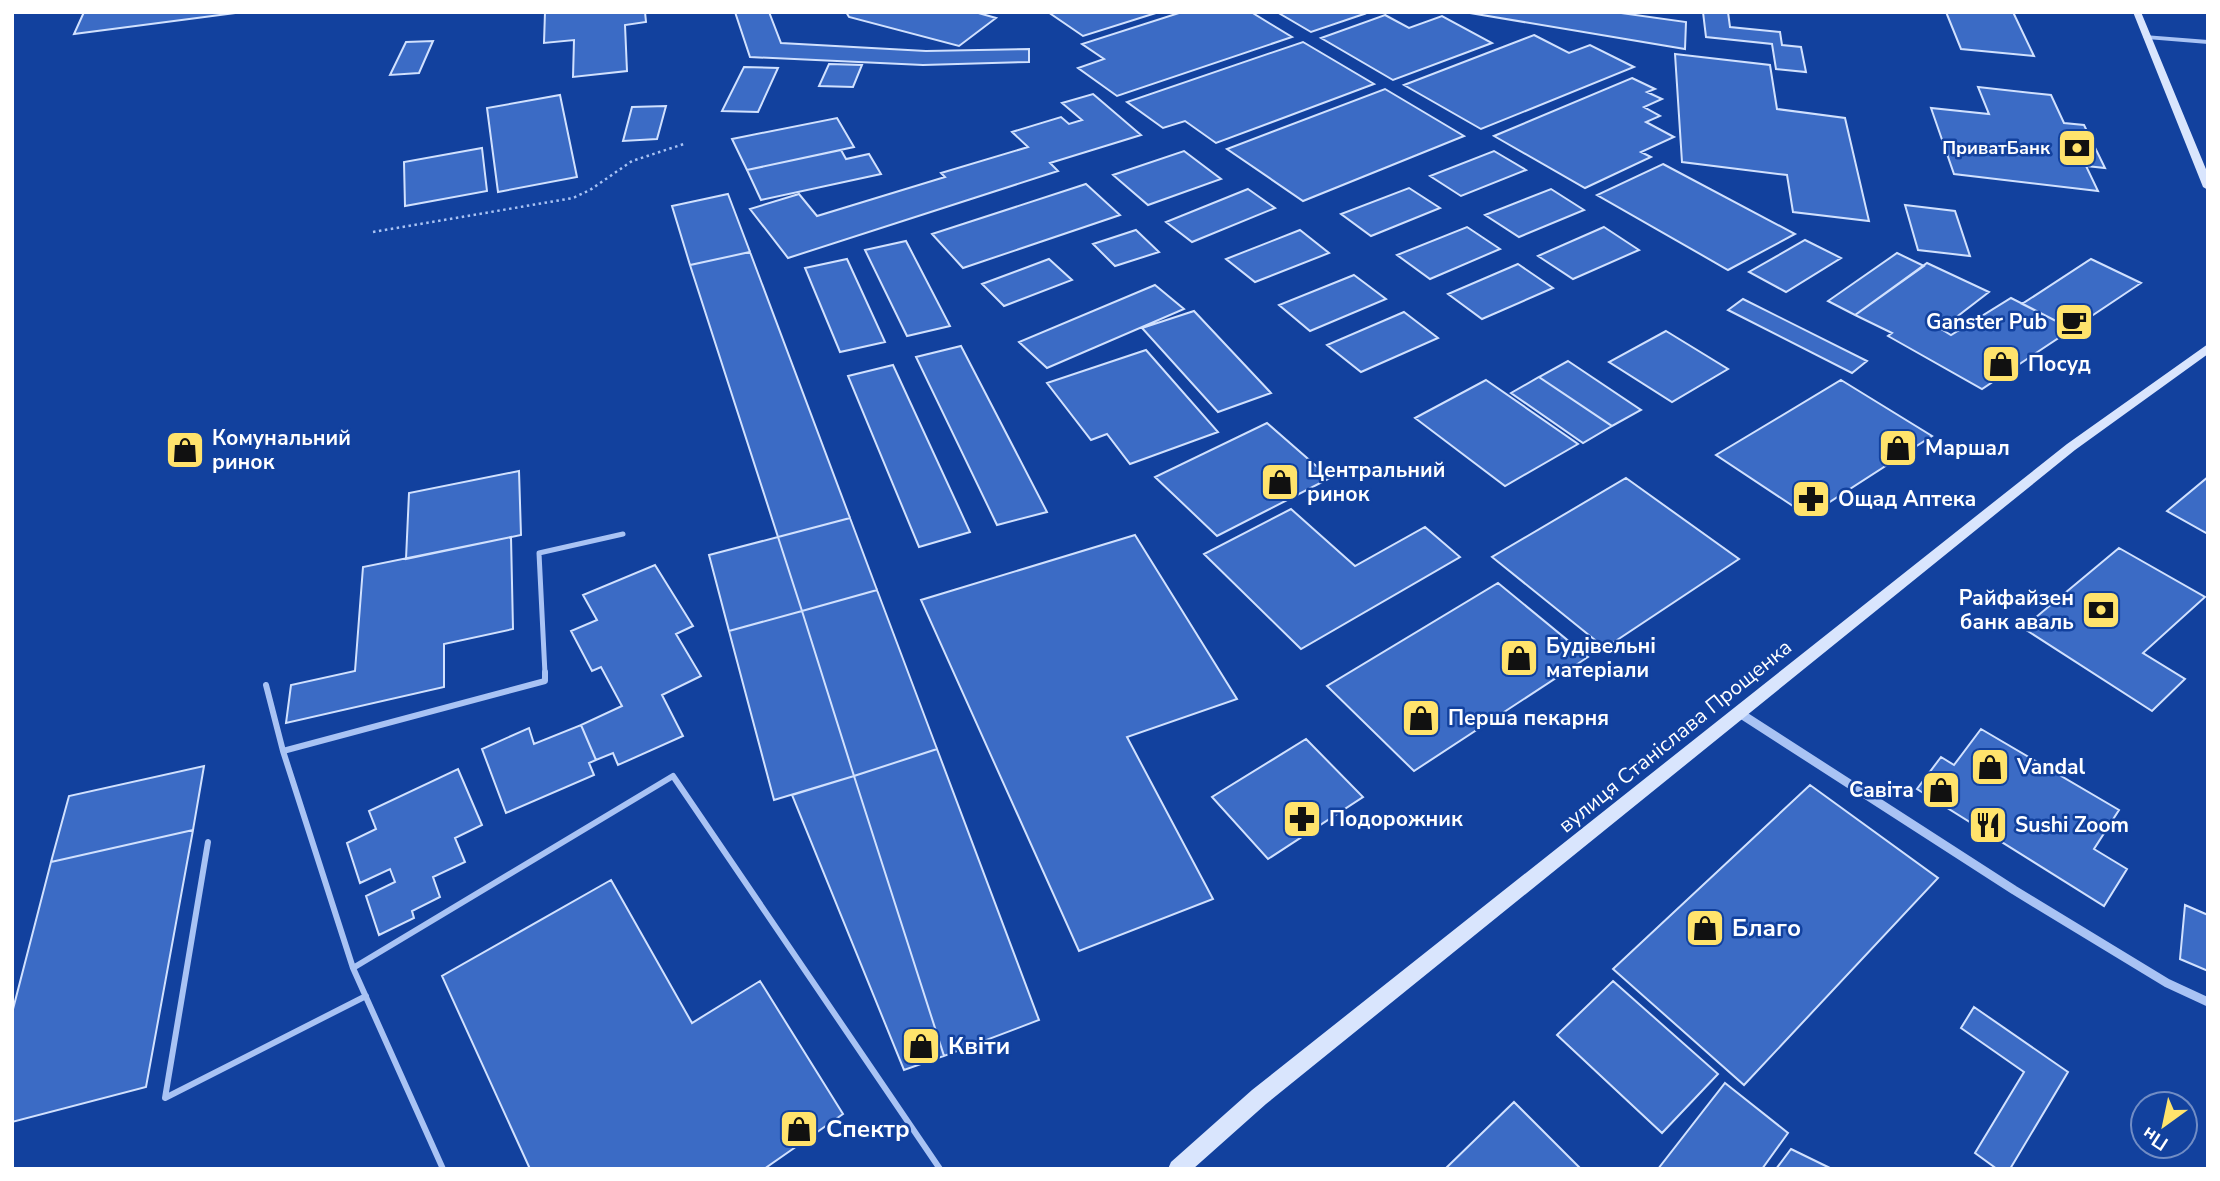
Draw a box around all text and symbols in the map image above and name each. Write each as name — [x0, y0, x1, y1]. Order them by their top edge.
bank icon: ПриватБанк — [2056, 127, 2098, 169]
place label: ПриватБанк — [1942, 136, 2051, 160]
cafe icon: Ganster Pub — [2053, 301, 2095, 343]
place label: Ganster Pub — [1926, 308, 2047, 336]
shop icon: Посуд — [1980, 343, 2022, 385]
place label: Посуд — [2028, 350, 2091, 378]
place label: Комунальний ринок — [212, 424, 351, 476]
shop icon: Маршал — [1877, 427, 1919, 469]
shop icon: Комунальний ринок — [164, 429, 206, 471]
place label: Маршал — [1925, 434, 2010, 462]
place label: Центральний ринок — [1307, 456, 1445, 508]
shop icon: Центральний ринок — [1259, 461, 1301, 503]
pharmacy icon: Ощад Аптека — [1790, 478, 1832, 520]
place label: Ощад Аптека — [1838, 485, 1976, 513]
place label: Райфайзен банк аваль — [1959, 584, 2074, 636]
bank icon: Райфайзен банк аваль — [2080, 589, 2122, 631]
place label: Будівельні матеріали — [1546, 632, 1656, 684]
street label: вулиця Станіслава Прощенка — [1552, 633, 1798, 839]
shop icon: Будівельні матеріали — [1498, 637, 1540, 679]
shop icon: Перша пекарня — [1400, 697, 1442, 739]
place label: Перша пекарня — [1448, 704, 1609, 732]
shop icon: Vandal — [1969, 746, 2011, 788]
place label: Vandal — [2016, 753, 2086, 781]
shop icon: Савіта — [1920, 769, 1962, 811]
place label: Савіта — [1849, 776, 1914, 804]
pharmacy icon: Подорожник — [1281, 798, 1323, 840]
restaurant icon: Sushi Zoom — [1967, 804, 2009, 846]
place label: Подорожник — [1329, 805, 1463, 833]
place label: Sushi Zoom — [2015, 811, 2129, 839]
shop icon: Благо — [1684, 907, 1726, 949]
place label: Благо — [1732, 912, 1801, 944]
shop icon: Квіти — [900, 1025, 942, 1067]
place label: Квіти — [948, 1030, 1010, 1062]
north arrow — [2129, 1090, 2199, 1160]
shop icon: Спектр — [778, 1108, 820, 1150]
place label: Спектр — [826, 1113, 910, 1145]
text: Пн — [2137, 1120, 2173, 1156]

